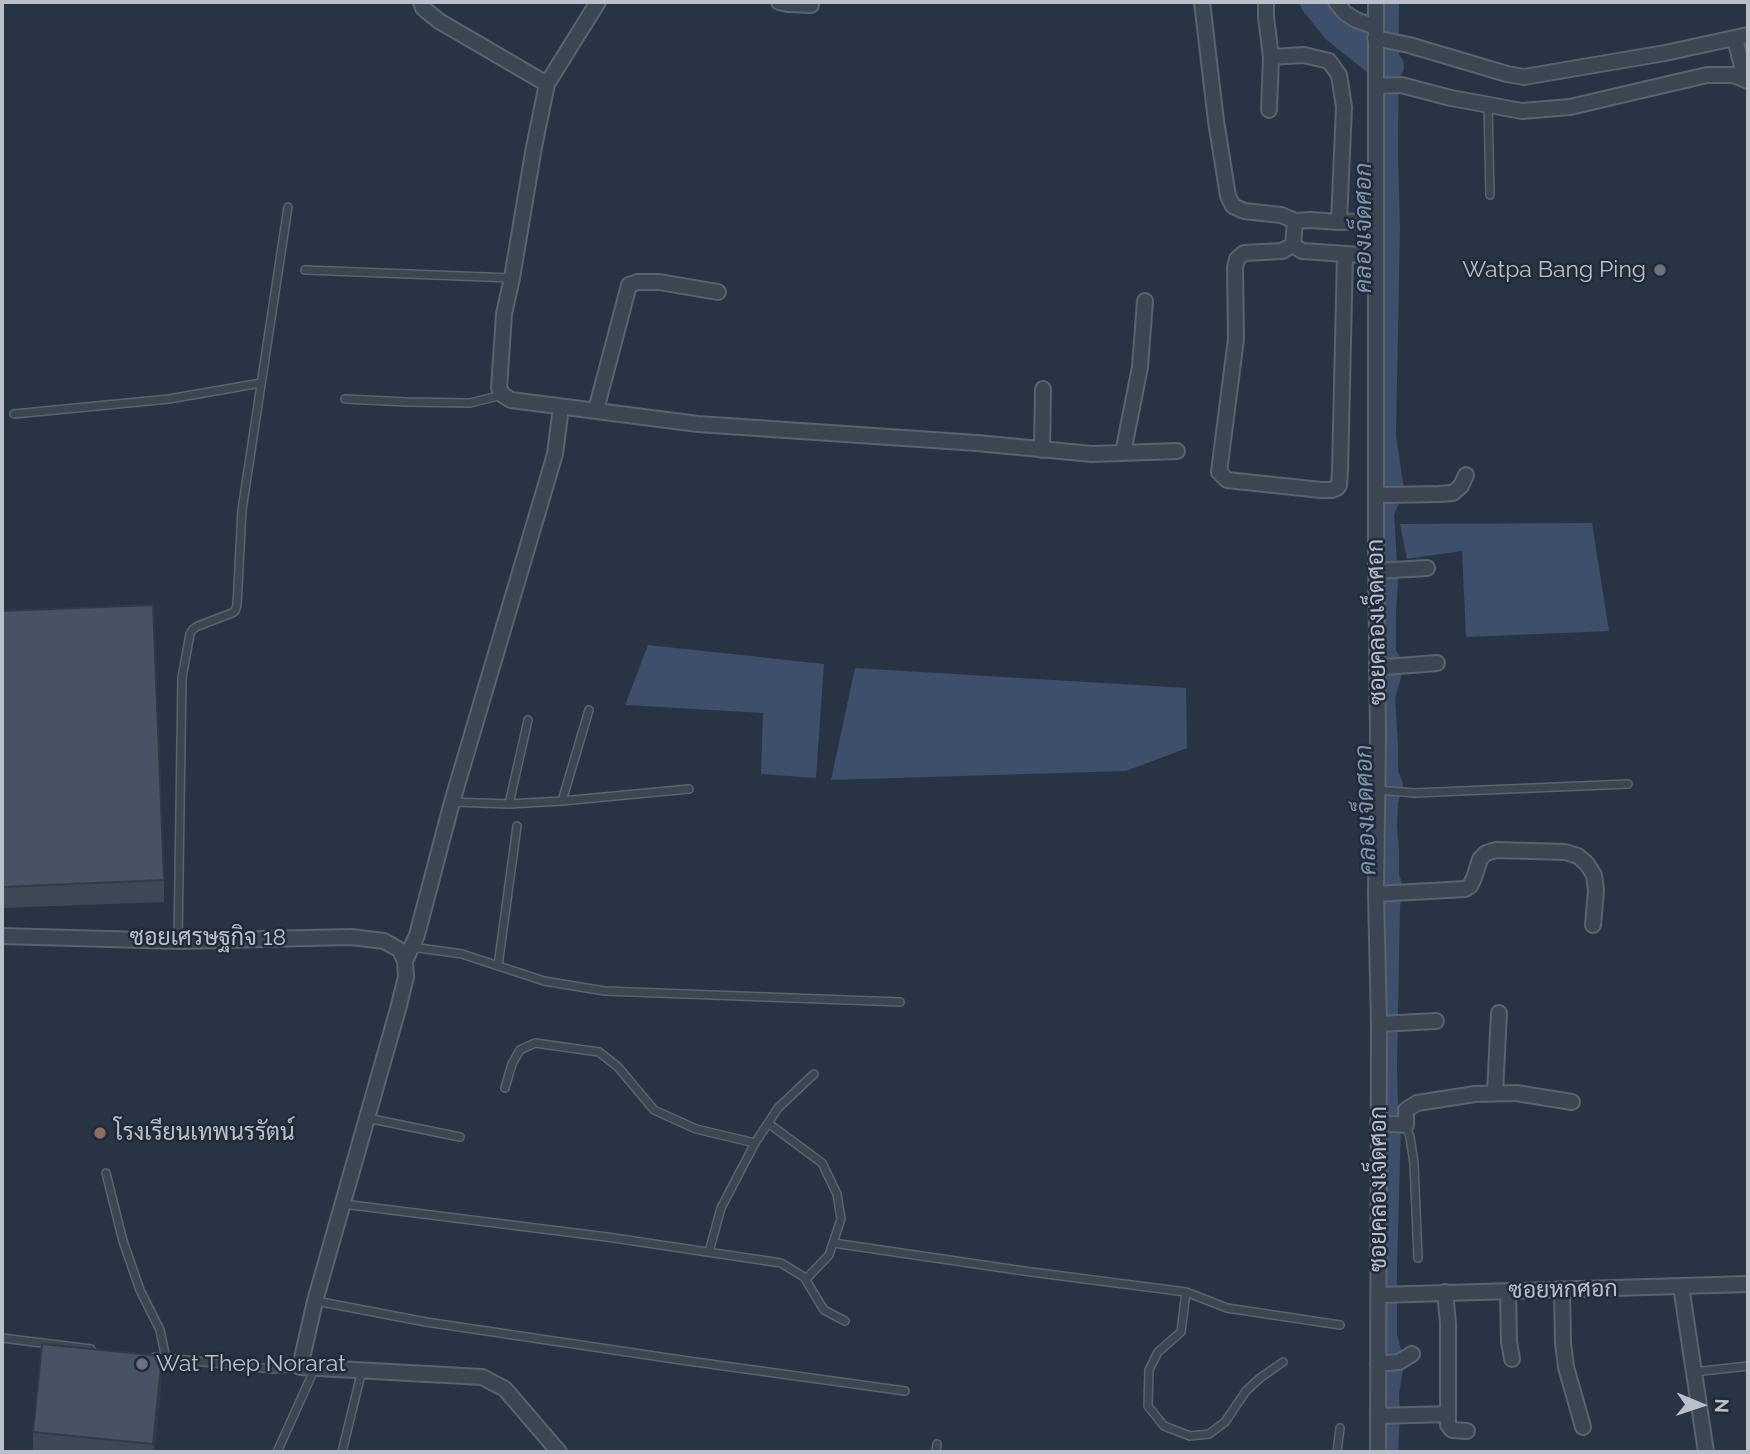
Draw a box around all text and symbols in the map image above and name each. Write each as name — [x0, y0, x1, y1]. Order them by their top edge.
water label: คลองเจ็ดศอก — [1350, 163, 1378, 293]
place label: Watpa Bang Ping — [1462, 256, 1646, 284]
marker: Watpa Bang Ping — [1652, 262, 1668, 278]
street label: ซอยคลองเจ็ดศอก — [1362, 539, 1392, 705]
water label: คลองเจ็ดศอก — [1349, 744, 1383, 876]
street label: ซอยเศรษฐกิจ 18 — [130, 924, 286, 952]
street label: ซอยคลองเจ็ดศอก — [1365, 1106, 1393, 1272]
place label: โรงเรียนเทพนรรัตน์ — [114, 1119, 295, 1147]
marker: โรงเรียนเทพนรรัตน์ — [92, 1125, 108, 1141]
street label: ซอยหกศอก — [1508, 1275, 1618, 1305]
place label: Wat Thep Norarat — [156, 1350, 346, 1378]
marker: Wat Thep Norarat — [134, 1356, 150, 1372]
north arrow — [1666, 1370, 1736, 1440]
text: N — [1711, 1398, 1733, 1413]

